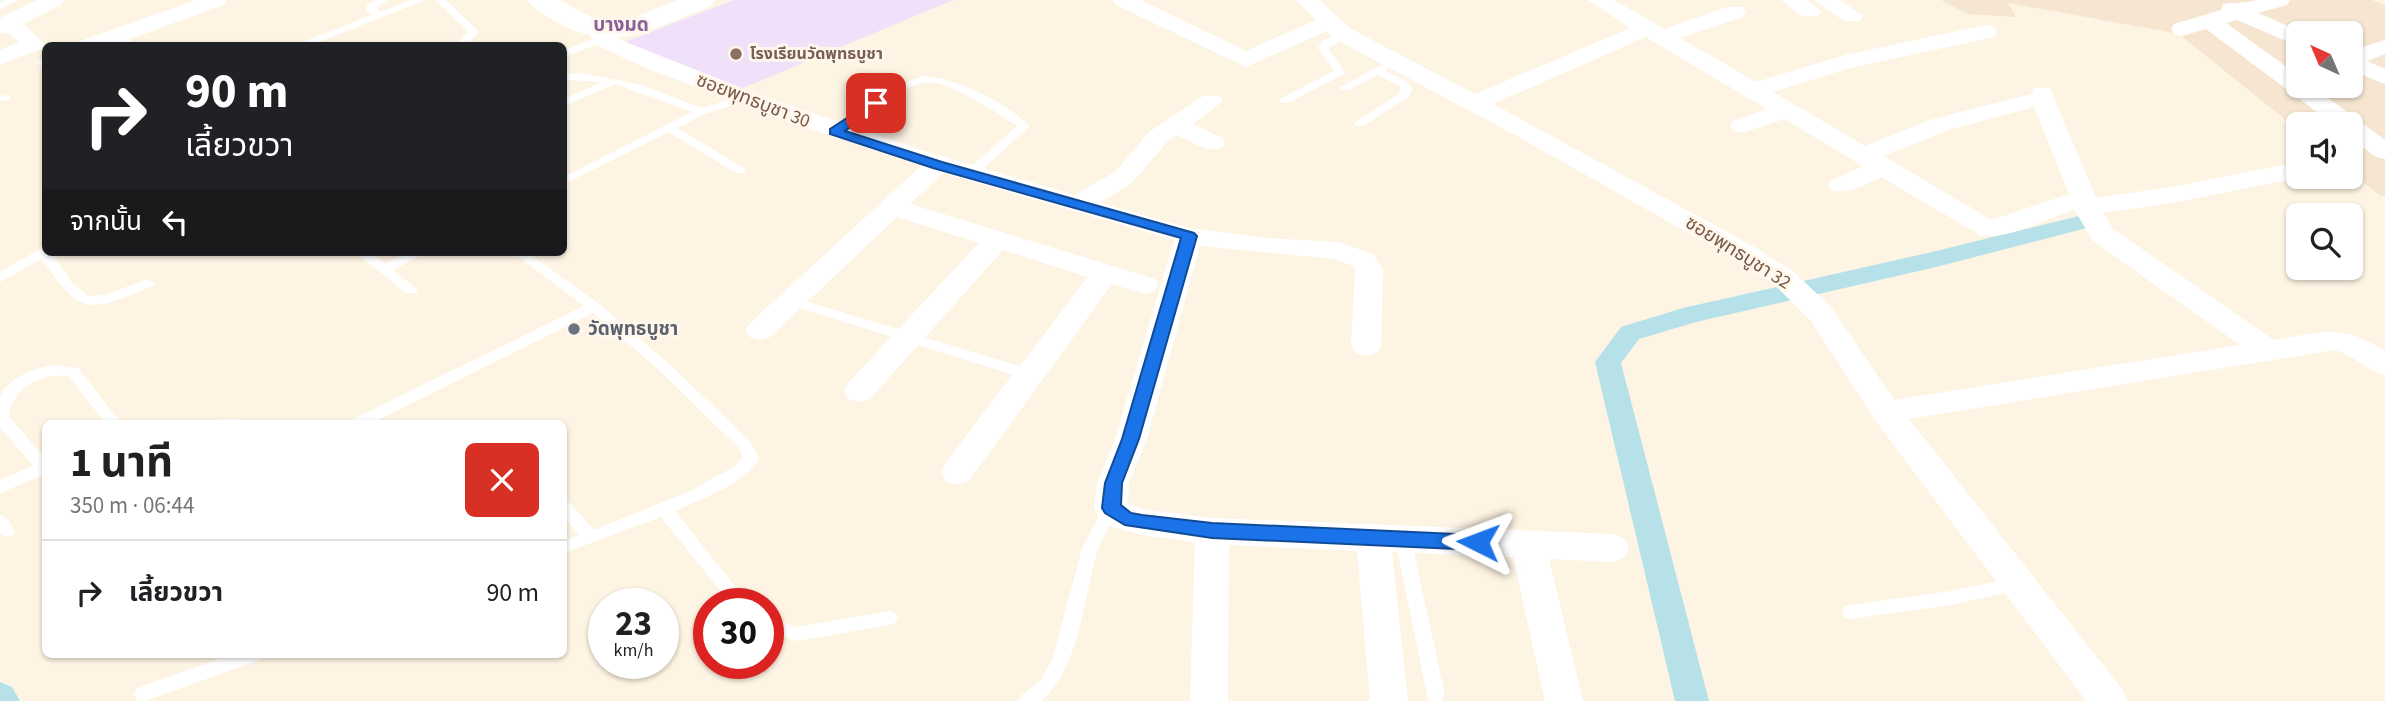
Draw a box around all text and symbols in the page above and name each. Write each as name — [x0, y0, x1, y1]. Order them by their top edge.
district label: บางมด — [593, 12, 649, 39]
north arrow — [2286, 21, 2362, 98]
map controls — [2286, 21, 2363, 280]
place label: โรงเรียนวัดพุทธบูชา — [750, 43, 883, 65]
marker: โรงเรียนวัดพุทธบูชา — [728, 46, 744, 62]
text: 90 m — [185, 57, 289, 127]
street label: ซอยพุทธบูชา 30 — [692, 67, 814, 135]
icon: right — [70, 70, 161, 161]
pin — [846, 73, 906, 133]
icon: arrive — [857, 84, 895, 122]
button: sound — [2286, 112, 2363, 189]
text: เลี้ยวขวา — [185, 123, 293, 169]
text: จากนั้น — [70, 203, 142, 240]
icon: left — [156, 203, 194, 241]
button: search — [2286, 203, 2363, 280]
street label: ซอยพุทธบูชา 32 — [1680, 210, 1796, 296]
place label: วัดพุทธบูชา — [588, 316, 678, 343]
marker: วัดพุทธบูชา — [566, 321, 582, 337]
text: 1 นาที — [70, 433, 173, 493]
button: close — [465, 443, 539, 517]
text: 350 m · 06:44 — [70, 489, 194, 522]
position arrow — [1441, 505, 1515, 579]
icon: right — [70, 574, 108, 612]
text: เลี้ยวขวา — [129, 574, 223, 611]
text: 90 m — [486, 574, 539, 611]
speed limit sign: 30 — [693, 588, 784, 679]
text: 23 — [615, 599, 652, 649]
text: km/h — [614, 638, 653, 663]

